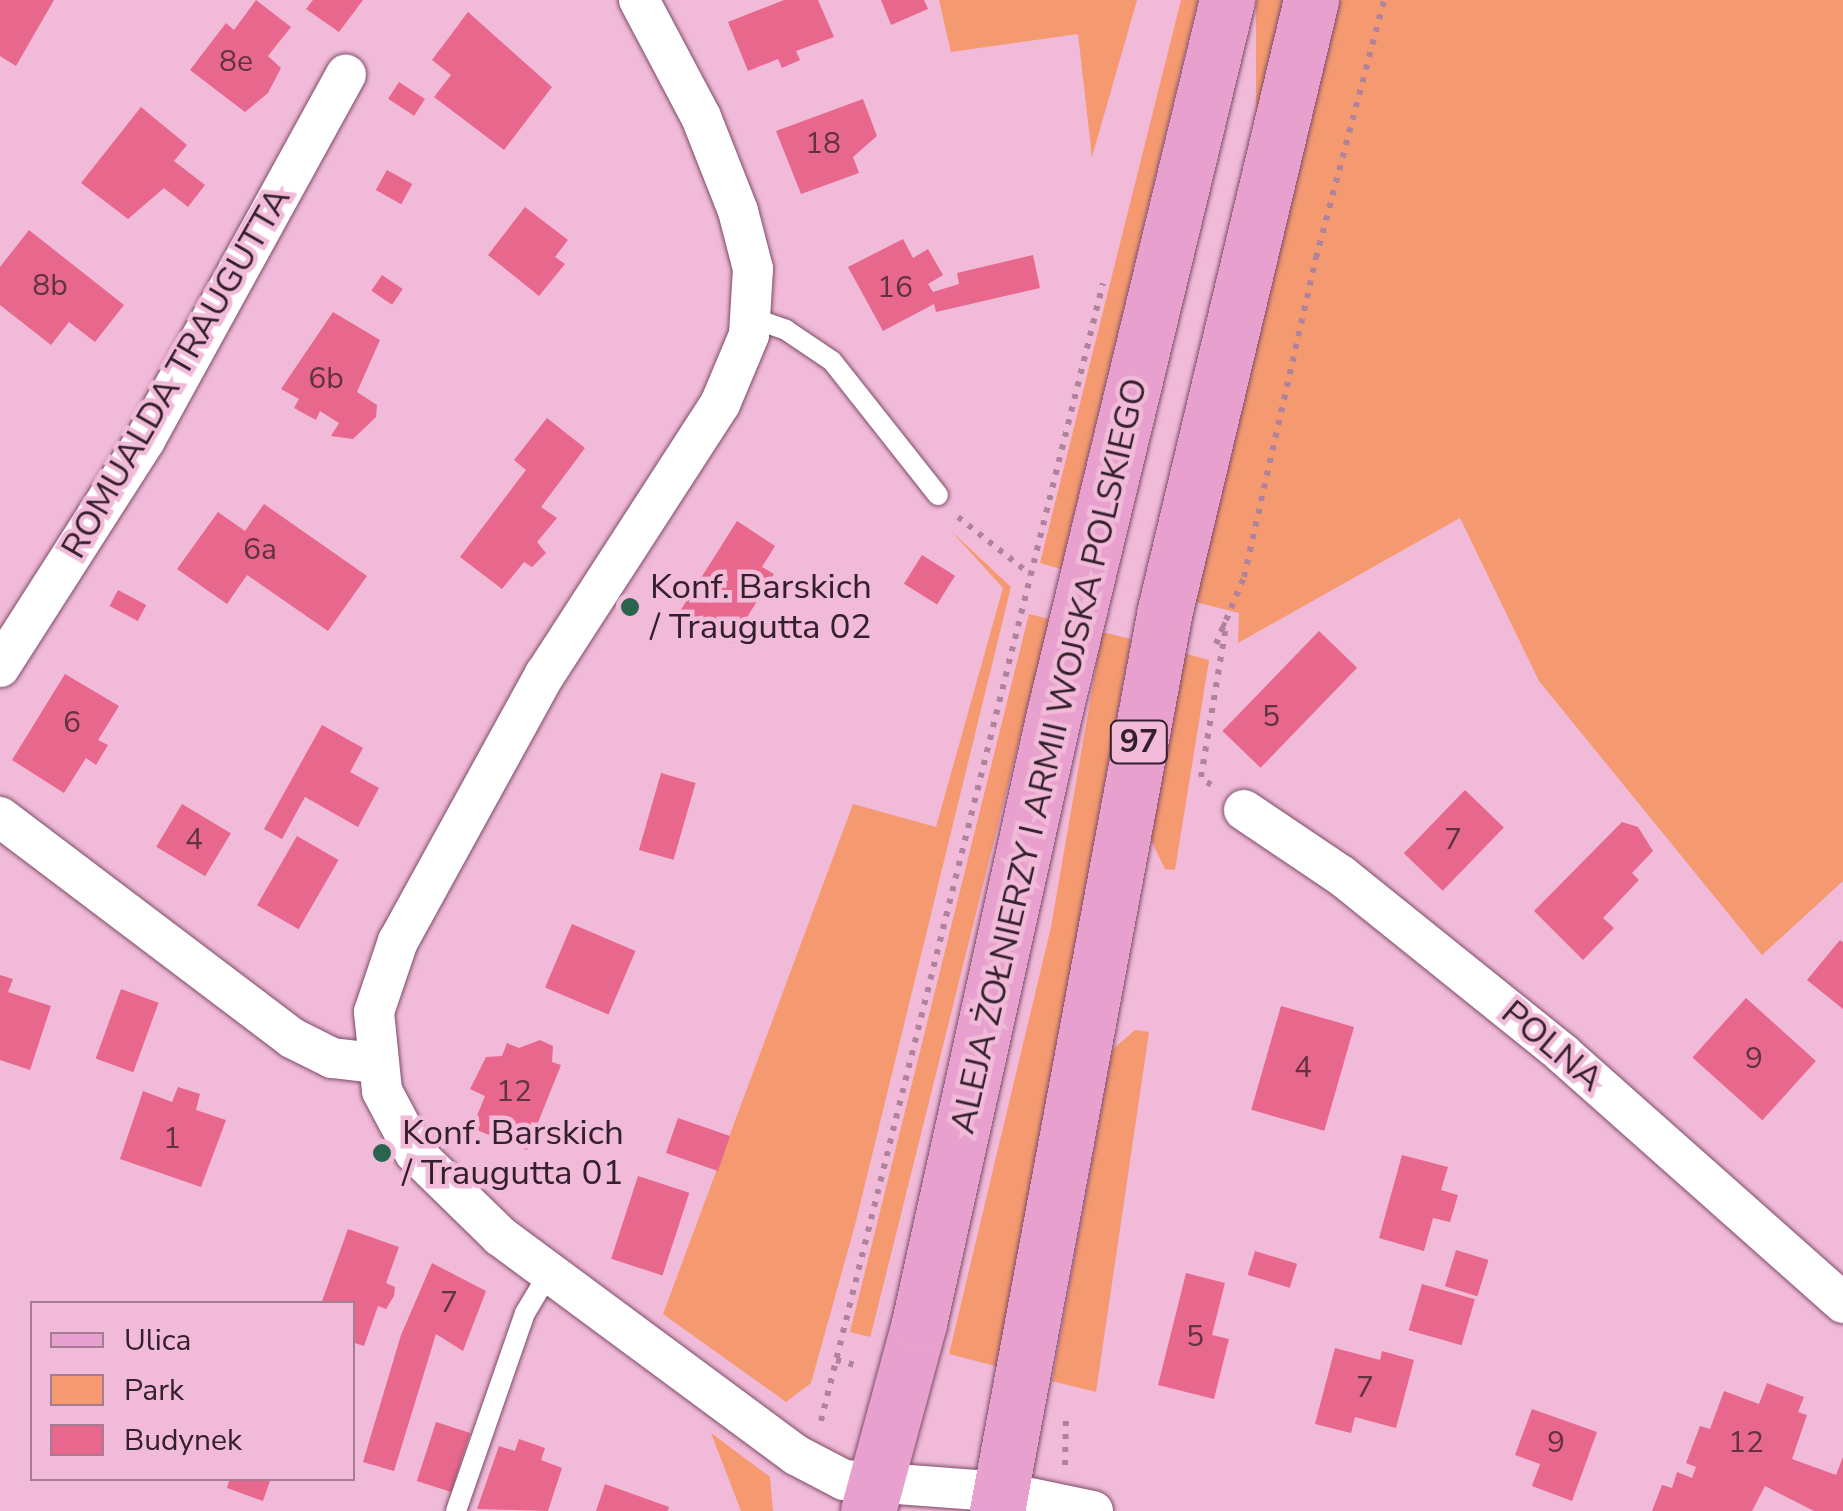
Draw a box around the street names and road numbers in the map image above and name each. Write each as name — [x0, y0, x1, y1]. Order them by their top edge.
street label: ROMUALDA TRAUGUTTA — [53, 180, 299, 566]
street label: ALEJA ŻOŁNIERZY I ARMII WOJSKA POLSKIEGO — [942, 374, 1156, 1138]
road number: 97 — [1109, 715, 1169, 769]
street label: POLNA — [1493, 992, 1611, 1100]

